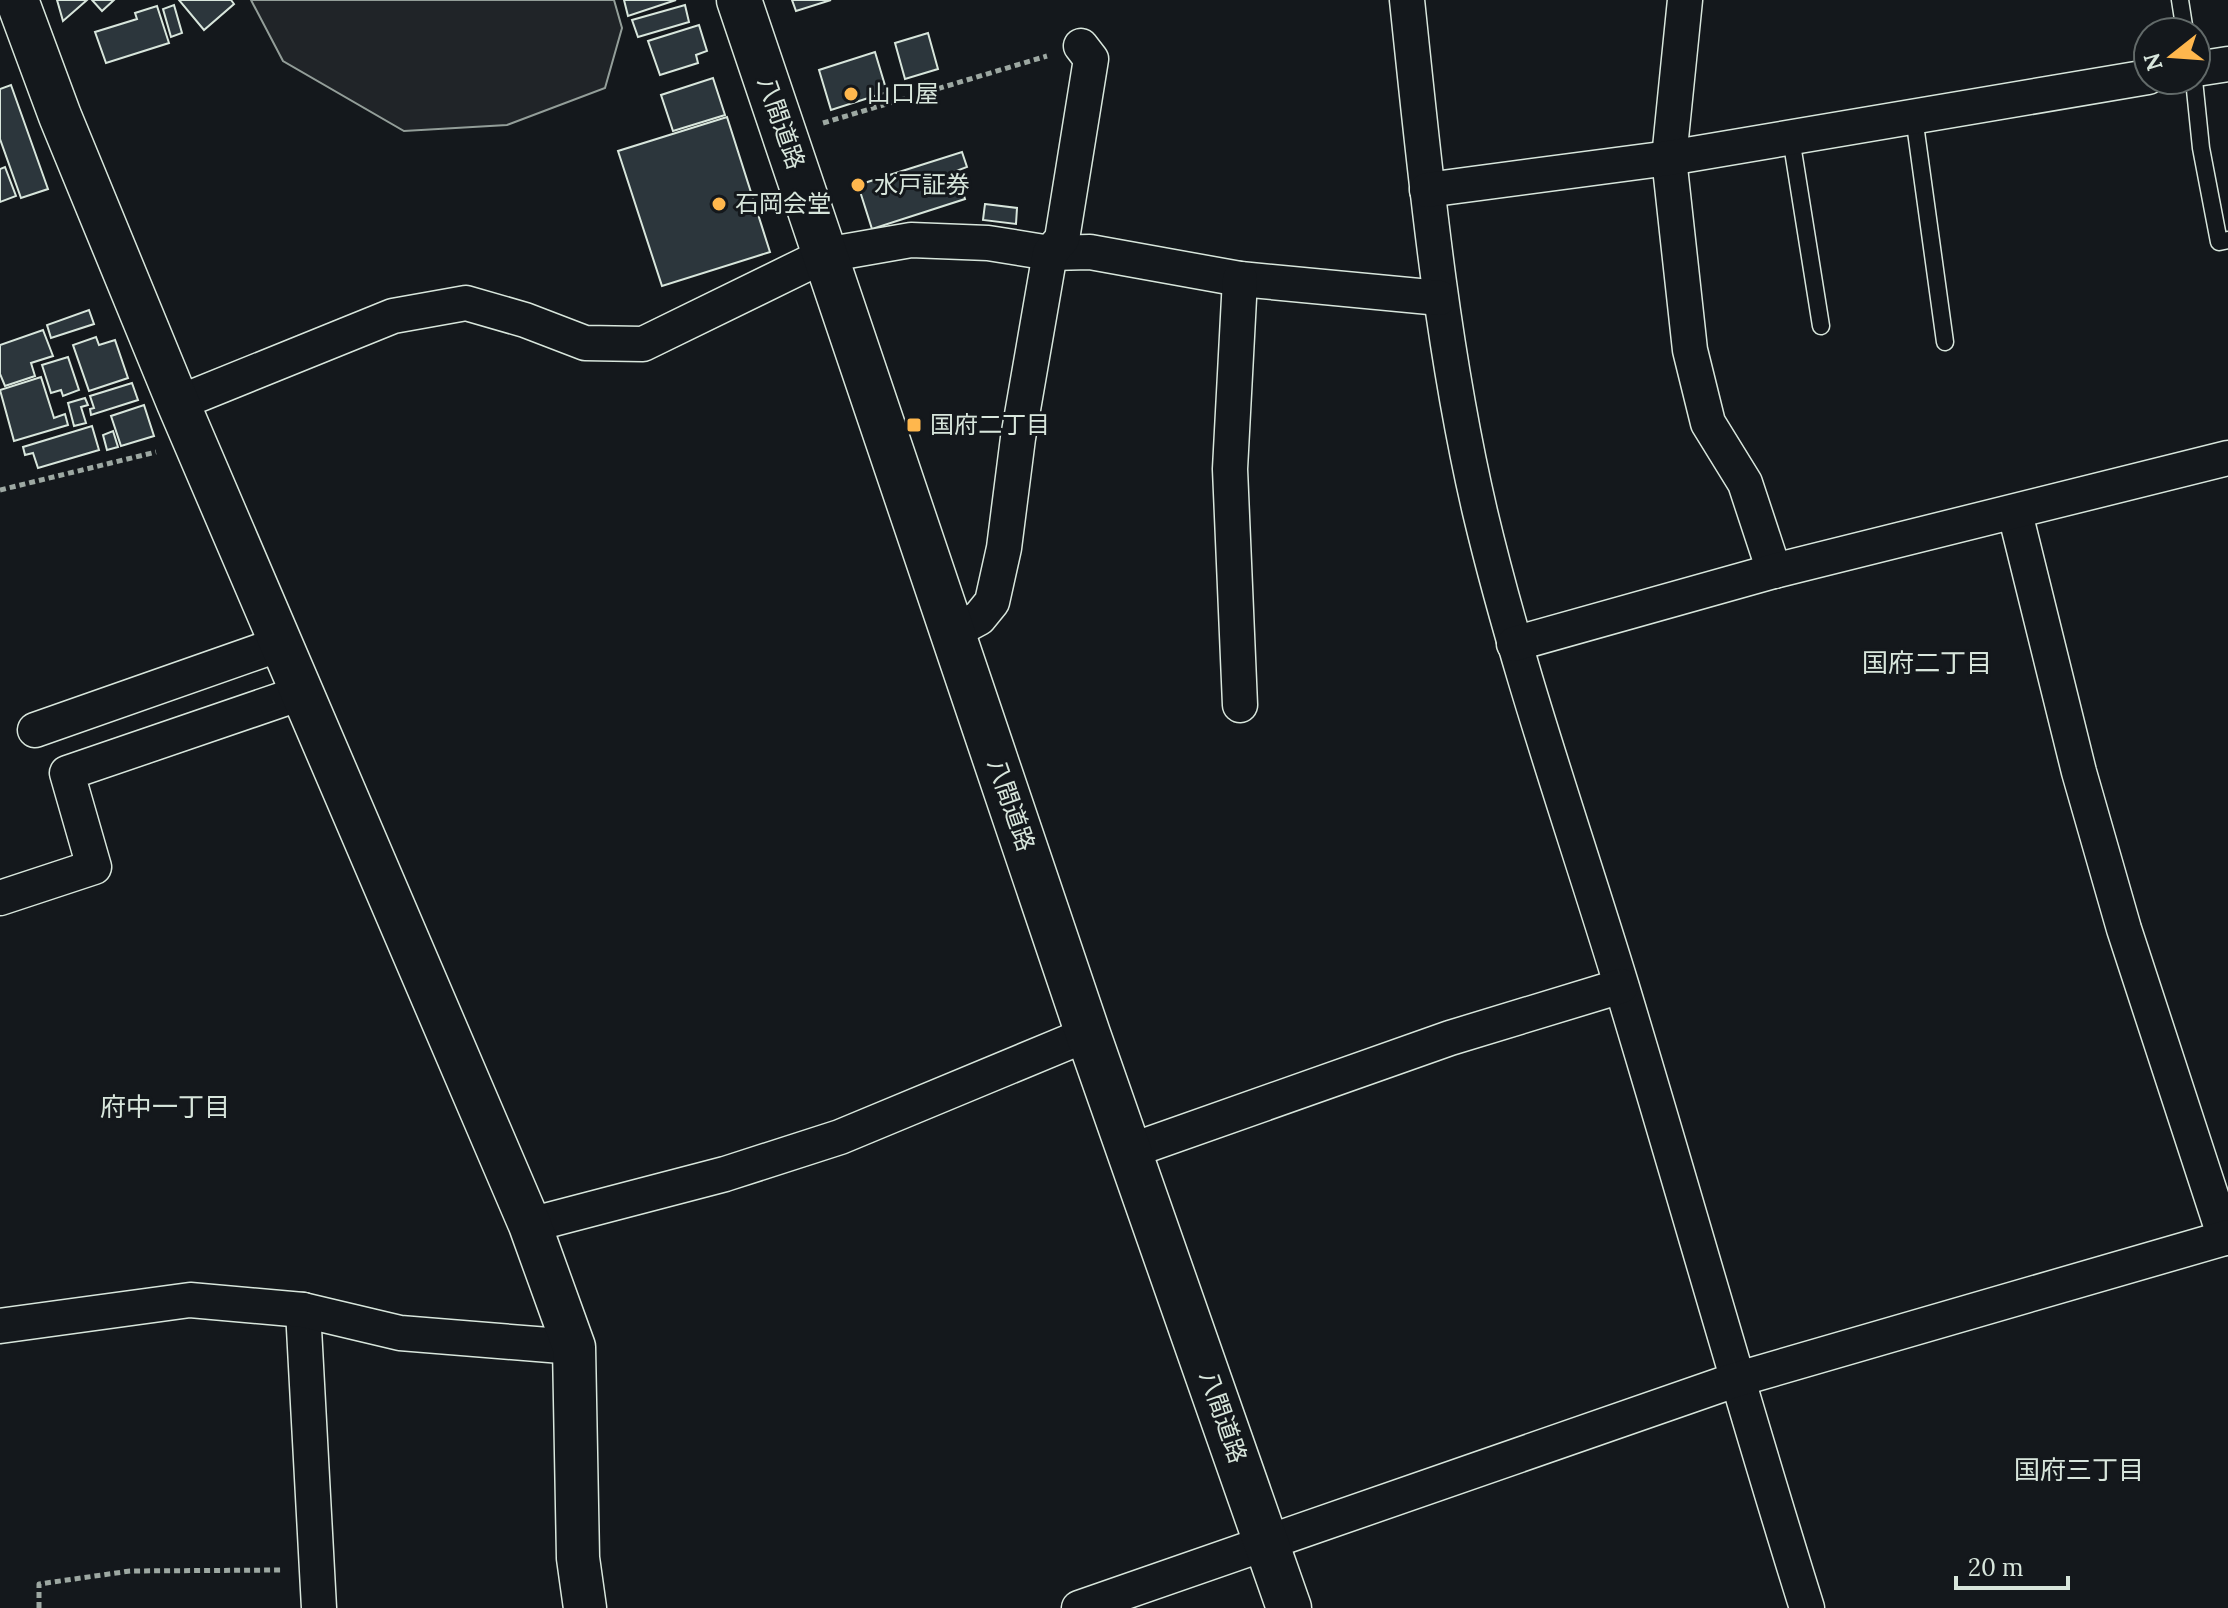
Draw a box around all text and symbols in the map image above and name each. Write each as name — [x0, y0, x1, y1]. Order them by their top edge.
north arrow — [2132, 16, 2212, 96]
text: N — [2137, 50, 2169, 74]
street label: 八間道路 — [751, 72, 812, 173]
place label: 山口屋 — [867, 78, 939, 109]
marker: 山口屋 — [842, 85, 860, 103]
place label: 水戸証券 — [874, 169, 970, 200]
marker: 水戸証券 — [849, 176, 867, 194]
place label: 石岡会堂 — [735, 188, 831, 219]
marker: 石岡会堂 — [710, 195, 728, 213]
place label: 国府二丁目 — [930, 409, 1050, 440]
marker: 国府二丁目 — [905, 416, 923, 434]
district label: 国府二丁目 — [1862, 646, 1992, 679]
street label: 八間道路 — [981, 754, 1042, 855]
district label: 府中一丁目 — [100, 1090, 230, 1123]
street label: 八間道路 — [1193, 1366, 1254, 1467]
district label: 国府三丁目 — [2014, 1453, 2144, 1486]
scale bar — [1956, 1540, 2068, 1590]
text: 20 m — [1968, 1552, 2024, 1583]

